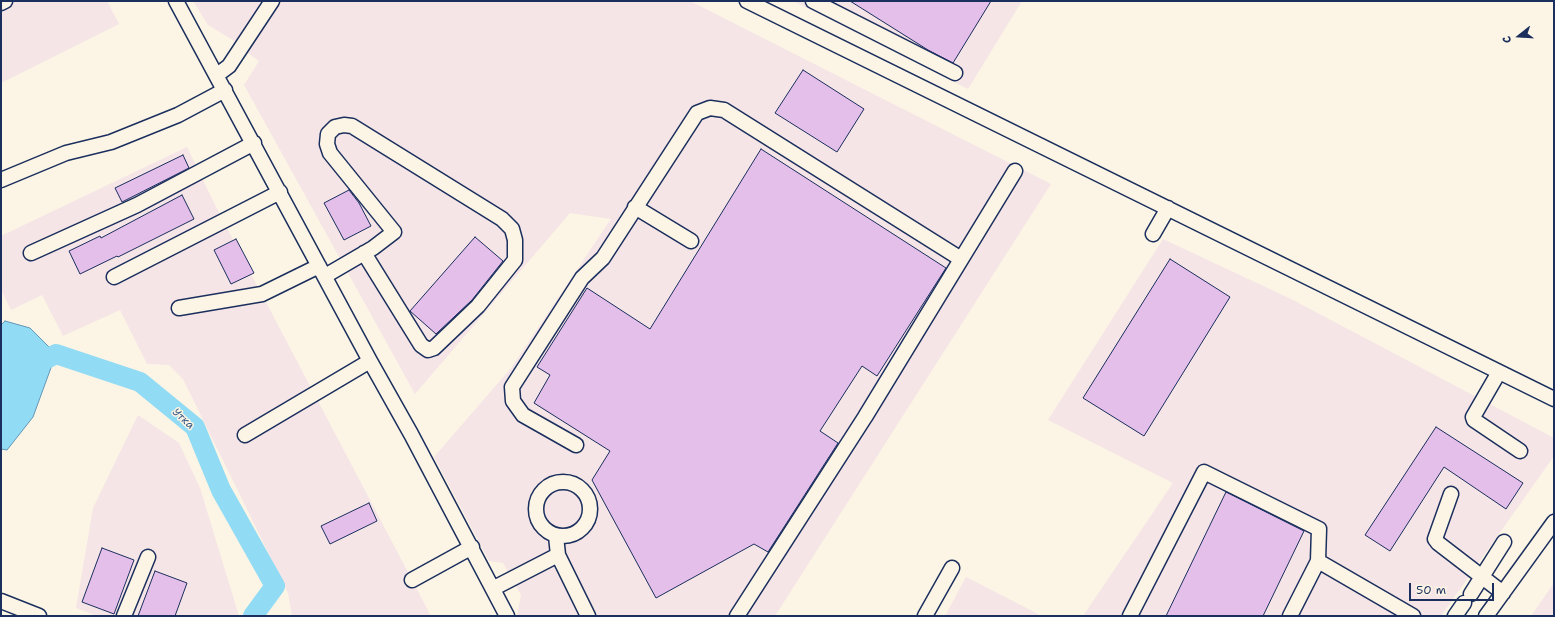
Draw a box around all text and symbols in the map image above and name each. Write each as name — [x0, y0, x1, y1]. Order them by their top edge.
north arrow — [1499, 16, 1539, 56]
text: С — [1499, 34, 1515, 45]
water label: Утка — [169, 406, 197, 432]
scale bar — [1411, 575, 1496, 601]
text: 50 m — [1416, 582, 1446, 598]

